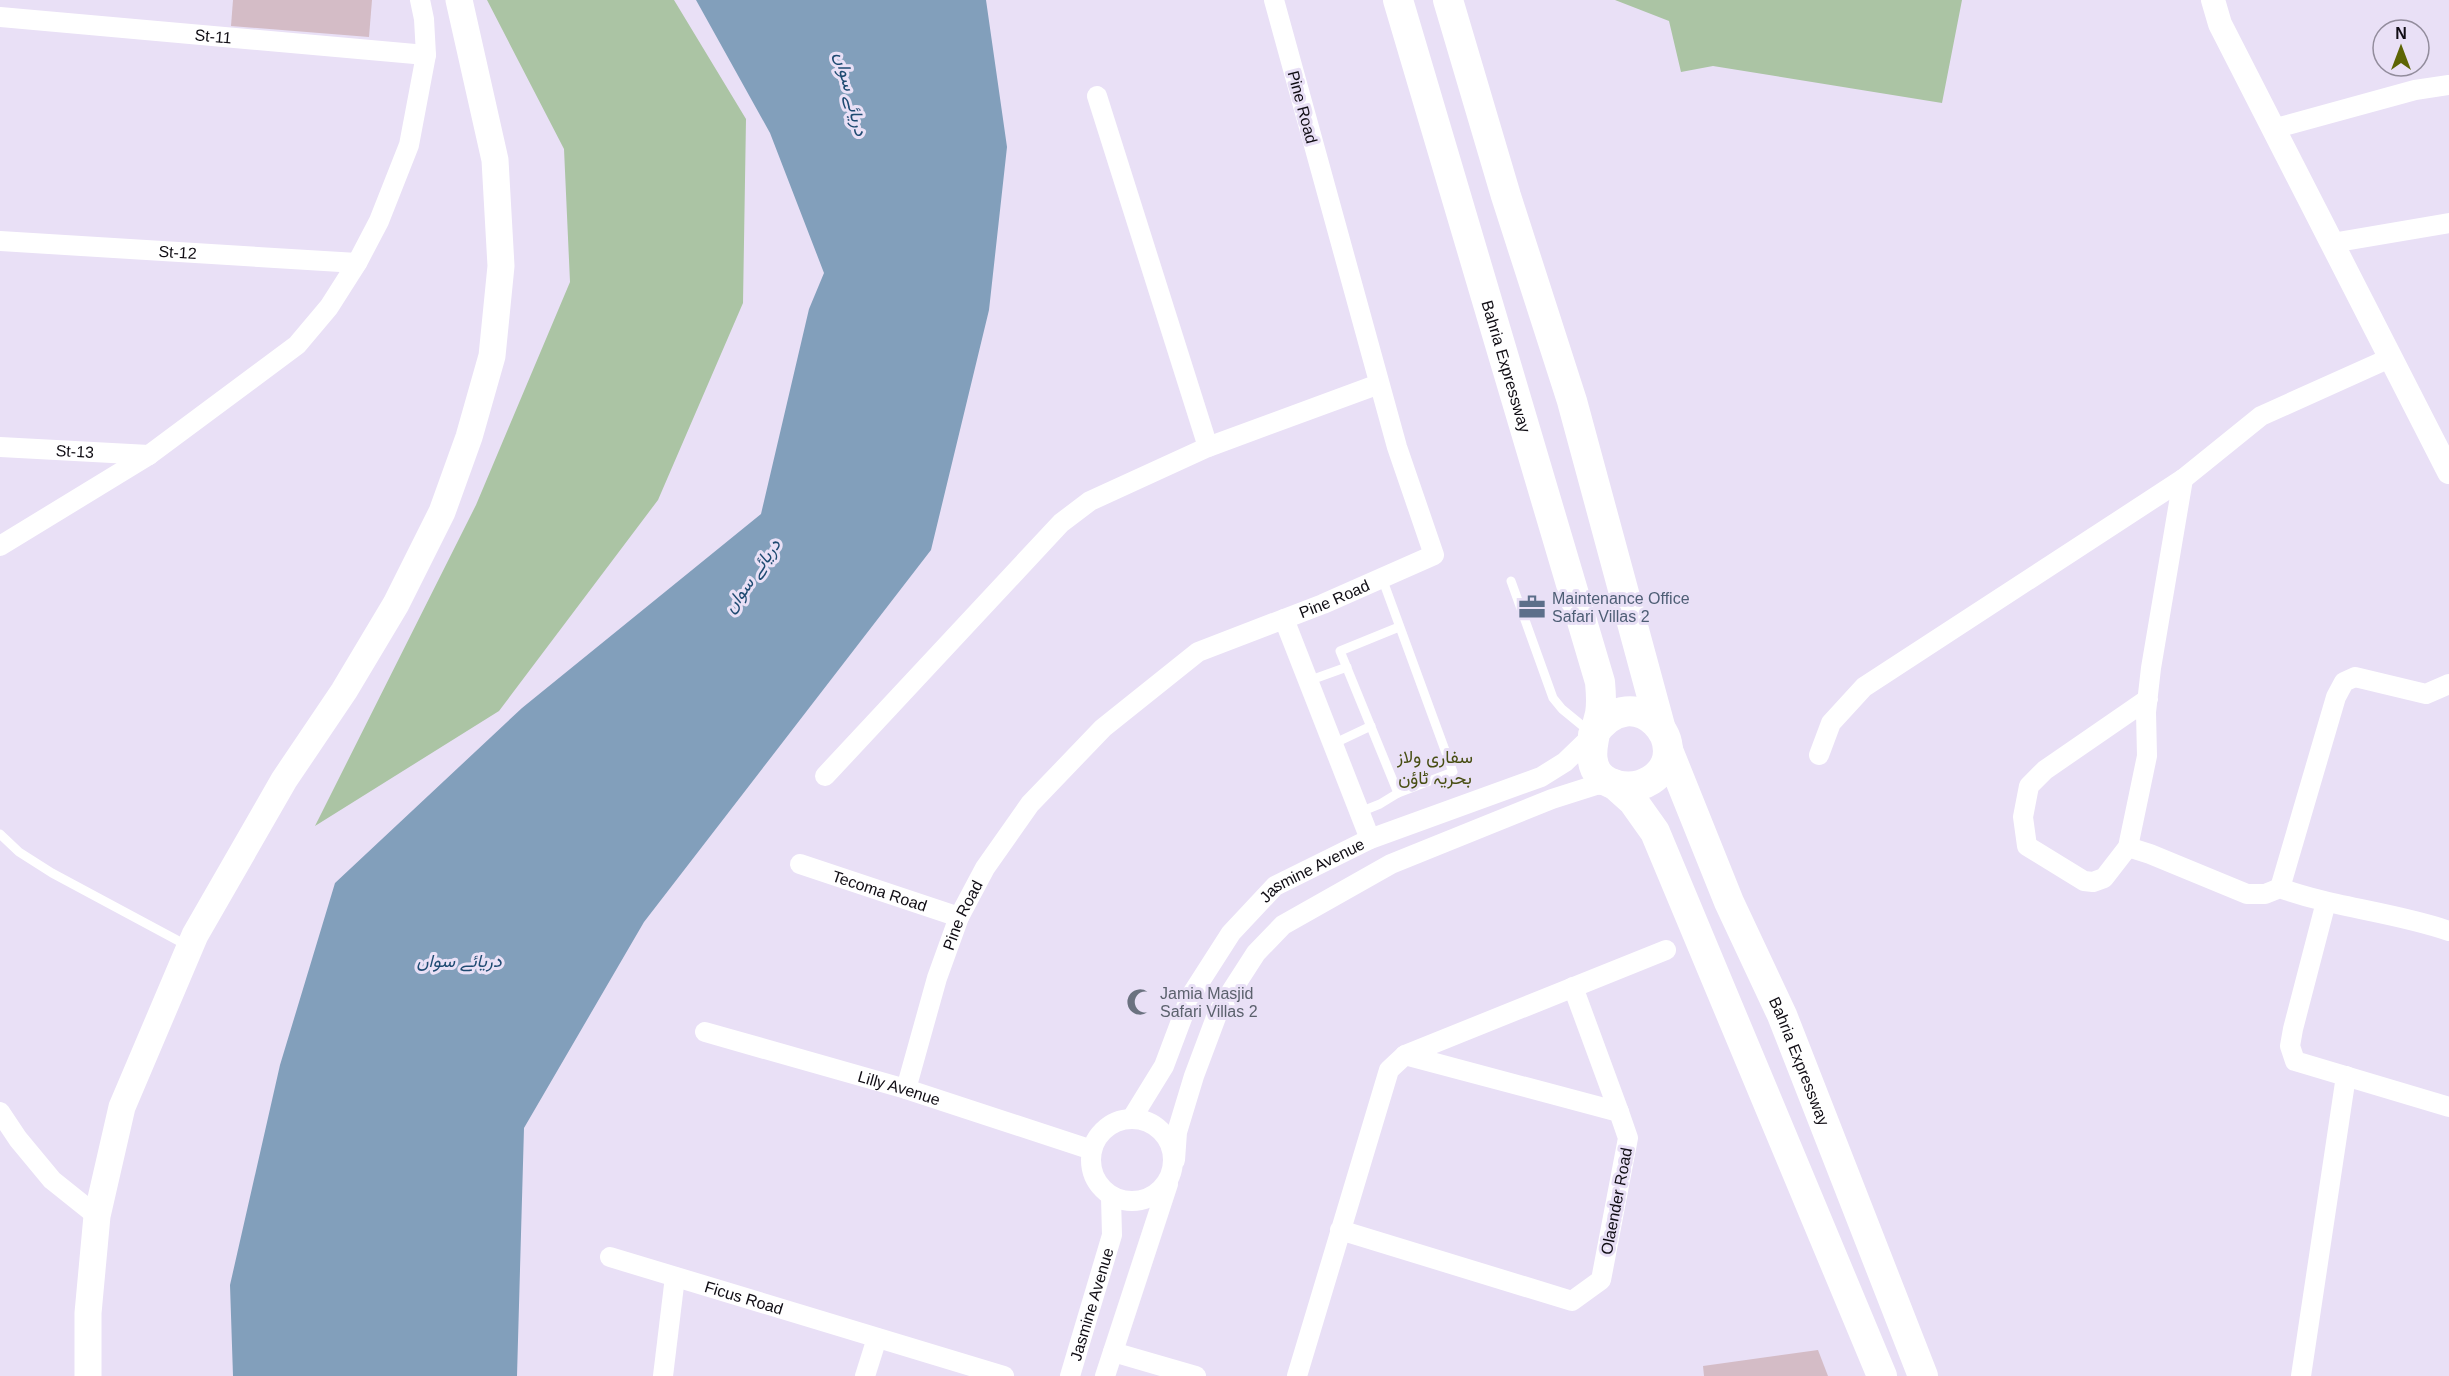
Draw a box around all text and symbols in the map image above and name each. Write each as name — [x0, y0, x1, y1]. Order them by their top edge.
north arrow — [2371, 18, 2431, 78]
text: N — [2395, 25, 2407, 42]
street label: St-11 — [194, 26, 232, 47]
water label: دریائے سواں — [830, 50, 871, 138]
street label: Pine Road — [1285, 69, 1320, 145]
street label: St-12 — [158, 243, 197, 262]
street label: Bahria Expressway — [1478, 298, 1534, 435]
street label: St-13 — [55, 442, 95, 461]
water label: دریائے سواں — [719, 535, 786, 617]
street label: Pine Road — [1297, 577, 1372, 621]
place label: Maintenance Office Safari Villas 2 — [1552, 590, 1690, 625]
office icon: Maintenance Office Safari Villas 2 — [1517, 592, 1547, 622]
district label: سفاری ولاز بحریہ ٹاؤن — [1396, 747, 1473, 789]
street label: Jasmine Avenue — [1256, 835, 1367, 906]
street label: Tecoma Road — [830, 867, 929, 915]
street label: Pine Road — [940, 878, 986, 952]
water label: دریائے سواں — [416, 951, 502, 972]
place label: Jamia Masjid Safari Villas 2 — [1160, 985, 1258, 1020]
mosque icon: Jamia Masjid Safari Villas 2 — [1125, 987, 1155, 1017]
street label: Bahria Expressway — [1766, 994, 1832, 1128]
street label: Lilly Avenue — [856, 1068, 942, 1109]
street label: Olaender Road — [1598, 1146, 1635, 1256]
street label: Jasmine Avenue — [1067, 1246, 1117, 1363]
street label: Ficus Road — [703, 1278, 785, 1318]

